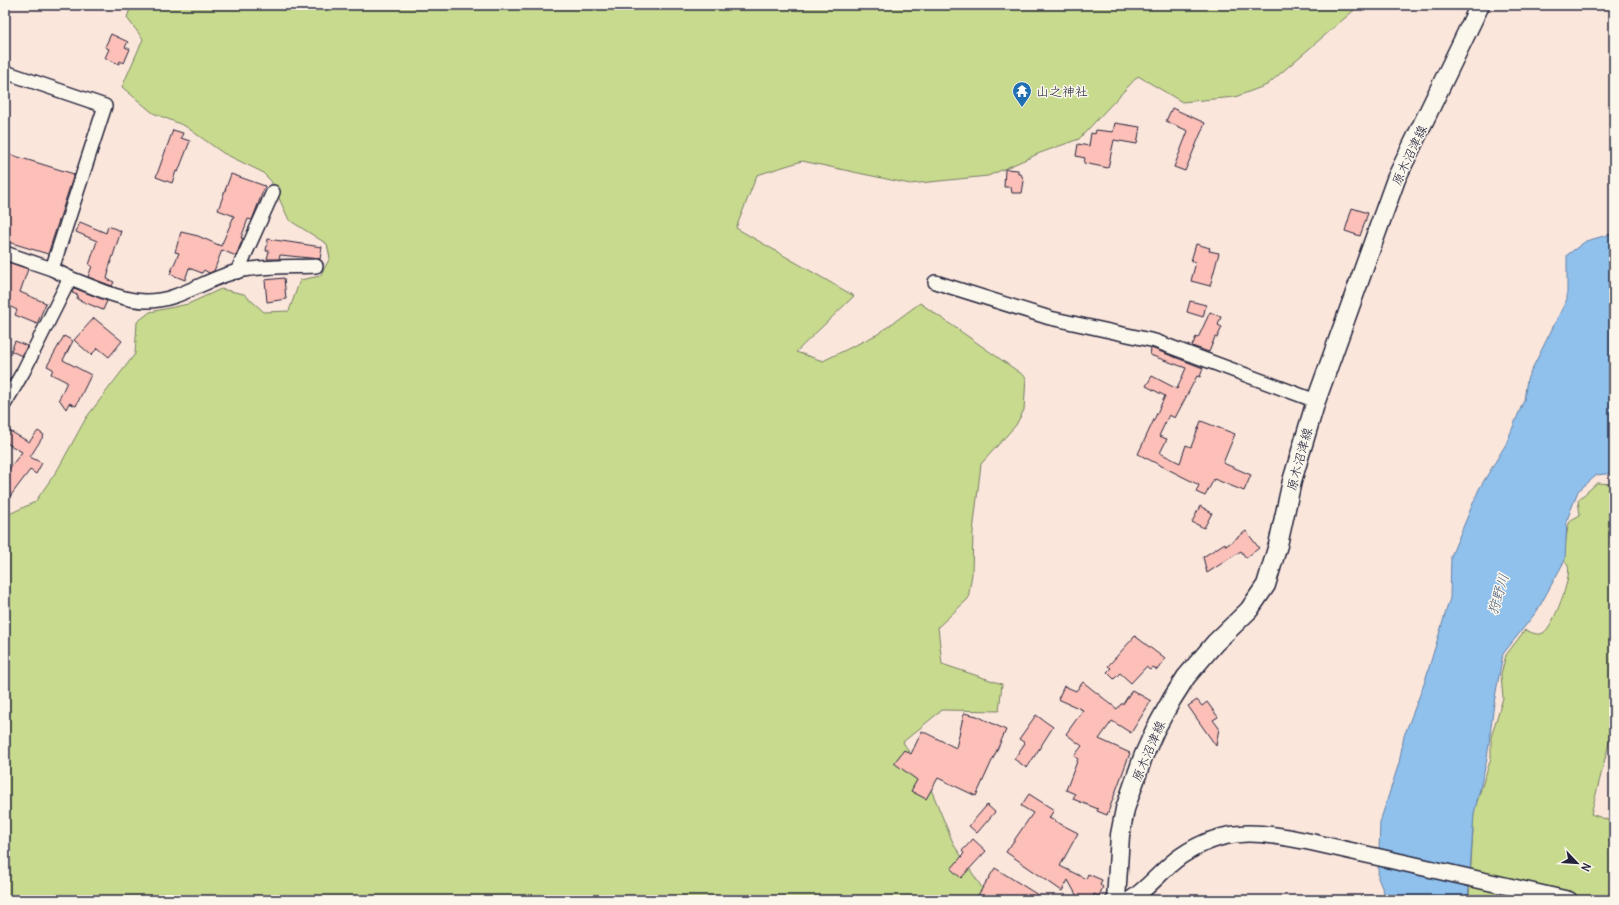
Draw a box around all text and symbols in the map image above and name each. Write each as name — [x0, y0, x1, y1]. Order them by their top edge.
temple icon: 山之神社 — [1011, 80, 1033, 108]
place label: 山之神社 — [1036, 83, 1088, 100]
street label: 原木沼津線 — [1388, 121, 1431, 188]
street label: 原木沼津線 — [1283, 425, 1316, 493]
water label: 狩野川 — [1483, 571, 1513, 617]
street label: 原木沼津線 — [1128, 717, 1169, 784]
north arrow — [1557, 843, 1597, 883]
text: N — [1578, 861, 1594, 874]

